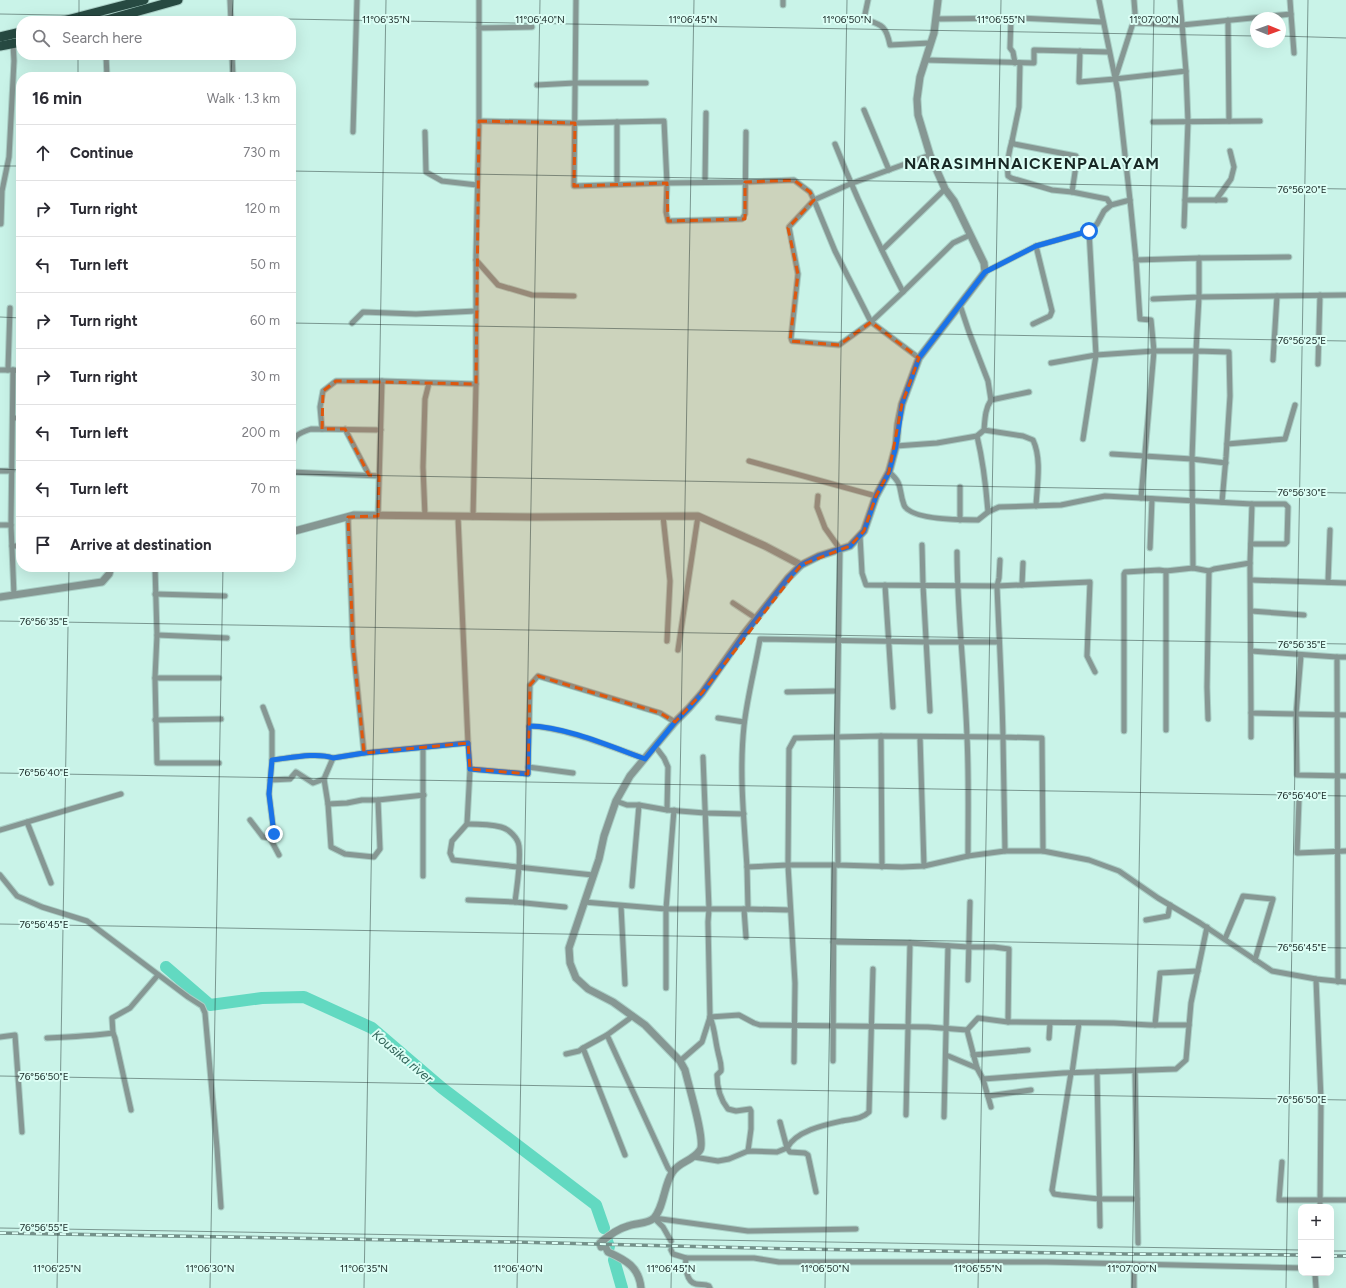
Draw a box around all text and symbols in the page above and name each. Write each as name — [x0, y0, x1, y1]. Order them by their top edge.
north arrow — [1250, 12, 1286, 48]
text: 11°06'35"N — [362, 13, 410, 26]
text: 11°06'40"N — [515, 13, 565, 26]
text: 11°06'45"N — [669, 13, 717, 26]
text: 11°06'50"N — [822, 13, 872, 26]
text: 11°06'55"N — [977, 13, 1025, 26]
text: 11°07'00"N — [1129, 13, 1179, 26]
search box — [16, 16, 296, 60]
icon: search — [30, 27, 52, 49]
text: Search here — [62, 29, 142, 47]
text: 16 min — [32, 88, 82, 108]
text: Walk · 1.3 km — [207, 91, 280, 106]
icon: ahead — [32, 142, 54, 164]
text: Continue — [70, 144, 133, 162]
text: 730 m — [243, 145, 280, 160]
district label: NARASIMHNAICKENPALAYAM — [904, 154, 1160, 173]
text: 76°56'20"E — [1277, 183, 1327, 196]
icon: right — [32, 198, 54, 220]
text: Turn right — [70, 200, 138, 218]
text: 120 m — [245, 201, 280, 216]
route start — [1080, 222, 1098, 240]
icon: left — [32, 254, 54, 276]
text: Turn left — [70, 256, 128, 274]
text: 50 m — [250, 257, 280, 272]
icon: right — [32, 310, 54, 332]
text: Turn right — [70, 312, 138, 330]
text: 60 m — [250, 313, 280, 328]
text: 76°56'25"E — [1278, 334, 1326, 347]
icon: right — [32, 366, 54, 388]
text: Turn right — [70, 368, 138, 386]
text: 30 m — [250, 369, 280, 384]
icon: left — [32, 422, 54, 444]
text: Turn left — [70, 424, 128, 442]
text: 200 m — [242, 425, 280, 440]
icon: left — [32, 478, 54, 500]
text: Turn left — [70, 480, 128, 498]
text: 70 m — [250, 481, 280, 496]
text: 76°56'30"E — [1277, 486, 1327, 499]
icon: arrive — [32, 534, 54, 556]
text: Arrive at destination — [70, 536, 211, 554]
text: 76°56'35"E — [20, 615, 68, 628]
text: 76°56'35"E — [1278, 638, 1326, 651]
text: 76°56'40"E — [19, 766, 69, 779]
text: 76°56'40"E — [1277, 789, 1327, 802]
route end — [265, 825, 283, 843]
text: 76°56'45"E — [19, 918, 69, 931]
text: 76°56'45"E — [1277, 941, 1327, 954]
water label: Kousika river — [369, 1027, 436, 1086]
text: 76°56'50"E — [19, 1070, 69, 1083]
text: 76°56'50"E — [1277, 1093, 1327, 1106]
map controls — [1298, 1204, 1334, 1276]
button: + — [1298, 1204, 1334, 1240]
text: 76°56'55"E — [20, 1221, 68, 1234]
button: − — [1298, 1240, 1334, 1276]
text: 11°06'25"N — [33, 1262, 81, 1275]
text: 11°06'30"N — [186, 1262, 234, 1275]
text: 11°06'35"N — [340, 1262, 388, 1275]
text: 11°06'40"N — [493, 1262, 543, 1275]
text: 11°06'45"N — [647, 1262, 695, 1275]
text: 11°06'50"N — [800, 1262, 850, 1275]
text: 11°06'55"N — [954, 1262, 1002, 1275]
text: 11°07'00"N — [1107, 1262, 1157, 1275]

